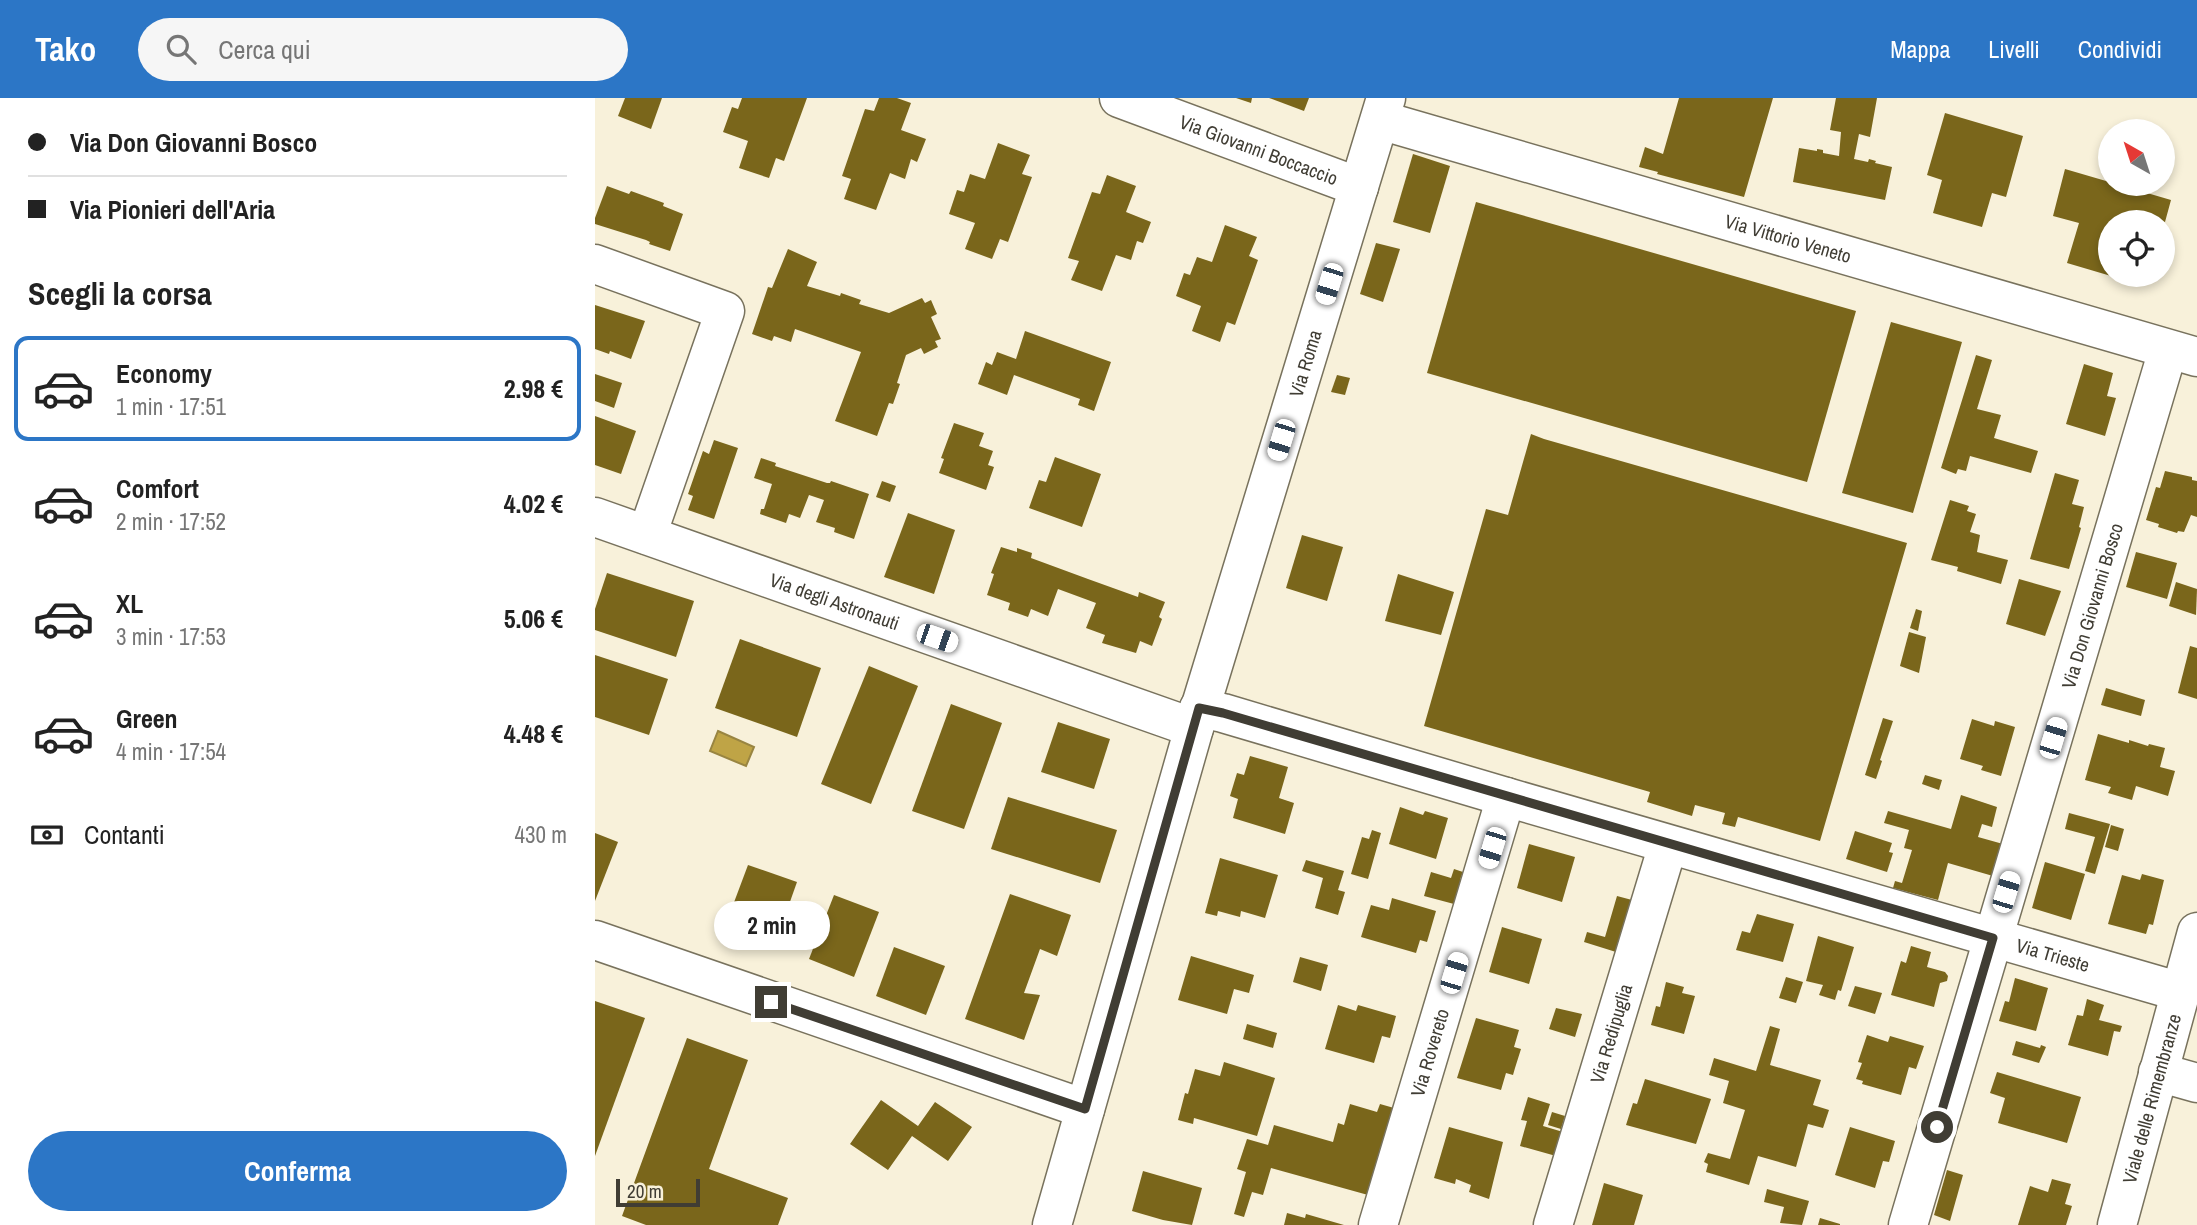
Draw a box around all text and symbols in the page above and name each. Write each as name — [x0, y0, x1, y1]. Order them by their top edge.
search box — [138, 18, 628, 81]
text: Tako — [35, 27, 96, 71]
icon: search — [162, 30, 200, 68]
text: Cerca qui — [218, 32, 311, 67]
text: Mappa — [1890, 33, 1950, 65]
text: Livelli — [1988, 33, 2040, 65]
text: Condividi — [2078, 33, 2162, 65]
street label: Via Giovanni Boccaccio — [1176, 109, 1342, 191]
north arrow — [2098, 119, 2175, 196]
map controls — [2098, 119, 2175, 287]
text: Via Don Giovanni Bosco — [70, 125, 317, 160]
text: Via Pionieri dell'Aria — [70, 192, 275, 227]
street label: Via Vittorio Veneto — [1722, 208, 1854, 269]
button: locate — [2098, 210, 2175, 287]
car — [1313, 261, 1346, 307]
text: Scegli la corsa — [28, 272, 212, 315]
street label: Via Roma — [1283, 326, 1328, 400]
text: Economy — [116, 356, 212, 391]
icon: car — [32, 357, 95, 420]
text: 2.98 € — [504, 371, 563, 406]
text: 1 min · 17:51 — [116, 391, 226, 422]
car — [1265, 417, 1298, 463]
text: Comfort — [116, 471, 199, 506]
icon: car — [32, 472, 95, 535]
text: 4.02 € — [504, 486, 563, 521]
text: 2 min · 17:52 — [116, 506, 226, 537]
street label: Via Don Giovanni Bosco — [2055, 520, 2129, 692]
street label: Via degli Astronauti — [766, 567, 903, 636]
text: XL — [116, 586, 143, 621]
icon: car — [32, 587, 95, 650]
text: 5.06 € — [504, 601, 563, 636]
text: 3 min · 17:53 — [116, 621, 226, 652]
car — [914, 621, 961, 655]
text: Green — [116, 701, 178, 736]
icon: car — [32, 702, 95, 765]
car — [2037, 715, 2070, 761]
text: 4.48 € — [504, 716, 563, 751]
text: 4 min · 17:54 — [116, 736, 226, 767]
icon: cash — [28, 816, 66, 854]
text: Contanti — [84, 817, 165, 852]
text: 430 m — [515, 819, 567, 850]
car — [1476, 825, 1509, 871]
car — [1990, 869, 2023, 915]
callout: 2 min — [713, 900, 829, 950]
text: 2 min — [747, 910, 797, 941]
street label: Via Trieste — [2013, 932, 2093, 978]
car — [1438, 950, 1471, 996]
street label: Via Redipuglia — [1584, 980, 1638, 1087]
route end — [755, 986, 787, 1018]
street label: Via Rovereto — [1404, 1005, 1455, 1100]
street label: Viale delle Rimembranze — [2116, 1011, 2187, 1186]
route start — [1921, 1111, 1953, 1143]
button: Conferma — [28, 1131, 567, 1211]
scale bar — [616, 1176, 700, 1208]
text: 20 m — [627, 1178, 662, 1204]

